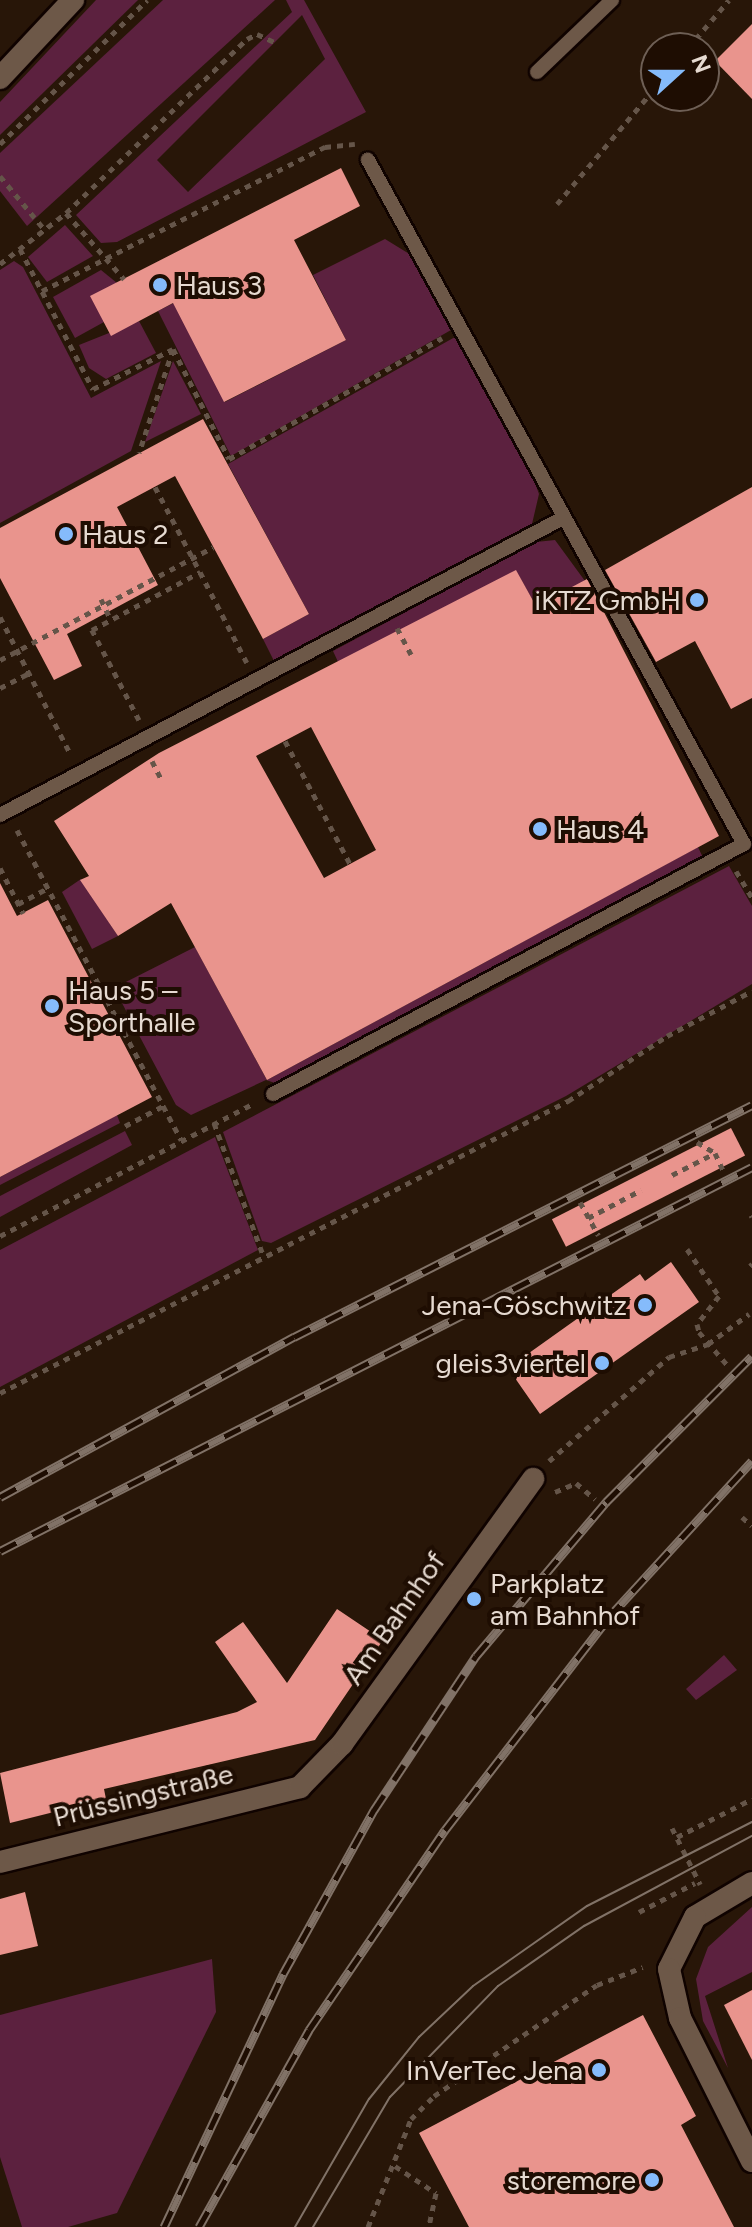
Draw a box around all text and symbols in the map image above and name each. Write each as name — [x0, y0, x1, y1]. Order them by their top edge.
north arrow — [640, 32, 720, 112]
text: N — [685, 51, 717, 77]
place label: Haus 3 — [176, 268, 262, 302]
marker: Haus 3 — [151, 276, 169, 294]
place label: Haus 2 — [82, 517, 169, 551]
marker: Haus 2 — [57, 525, 75, 543]
place label: iKTZ GmbH — [535, 583, 681, 617]
marker: iKTZ GmbH — [688, 591, 706, 609]
place label: Haus 4 — [556, 812, 644, 846]
marker: Haus 4 — [531, 820, 549, 838]
place label: Haus 5 – Sporthalle — [68, 973, 196, 1039]
marker: Haus 5 – Sporthalle — [43, 997, 61, 1015]
place label: Jena-Göschwitz — [422, 1288, 627, 1322]
marker: Jena-Göschwitz — [634, 1294, 656, 1316]
place label: gleis3viertel — [436, 1346, 586, 1380]
marker: gleis3viertel — [593, 1354, 611, 1372]
street label: Am Bahnhof — [336, 1545, 452, 1691]
place label: Parkplatz am Bahnhof — [490, 1566, 640, 1632]
marker: Parkplatz am Bahnhof — [465, 1590, 483, 1608]
street label: Prüssingstraße — [50, 1756, 236, 1834]
place label: InVerTec Jena — [406, 2053, 583, 2087]
marker: InVerTec Jena — [590, 2061, 608, 2079]
place label: storemore — [507, 2163, 636, 2197]
marker: storemore — [643, 2171, 661, 2189]

